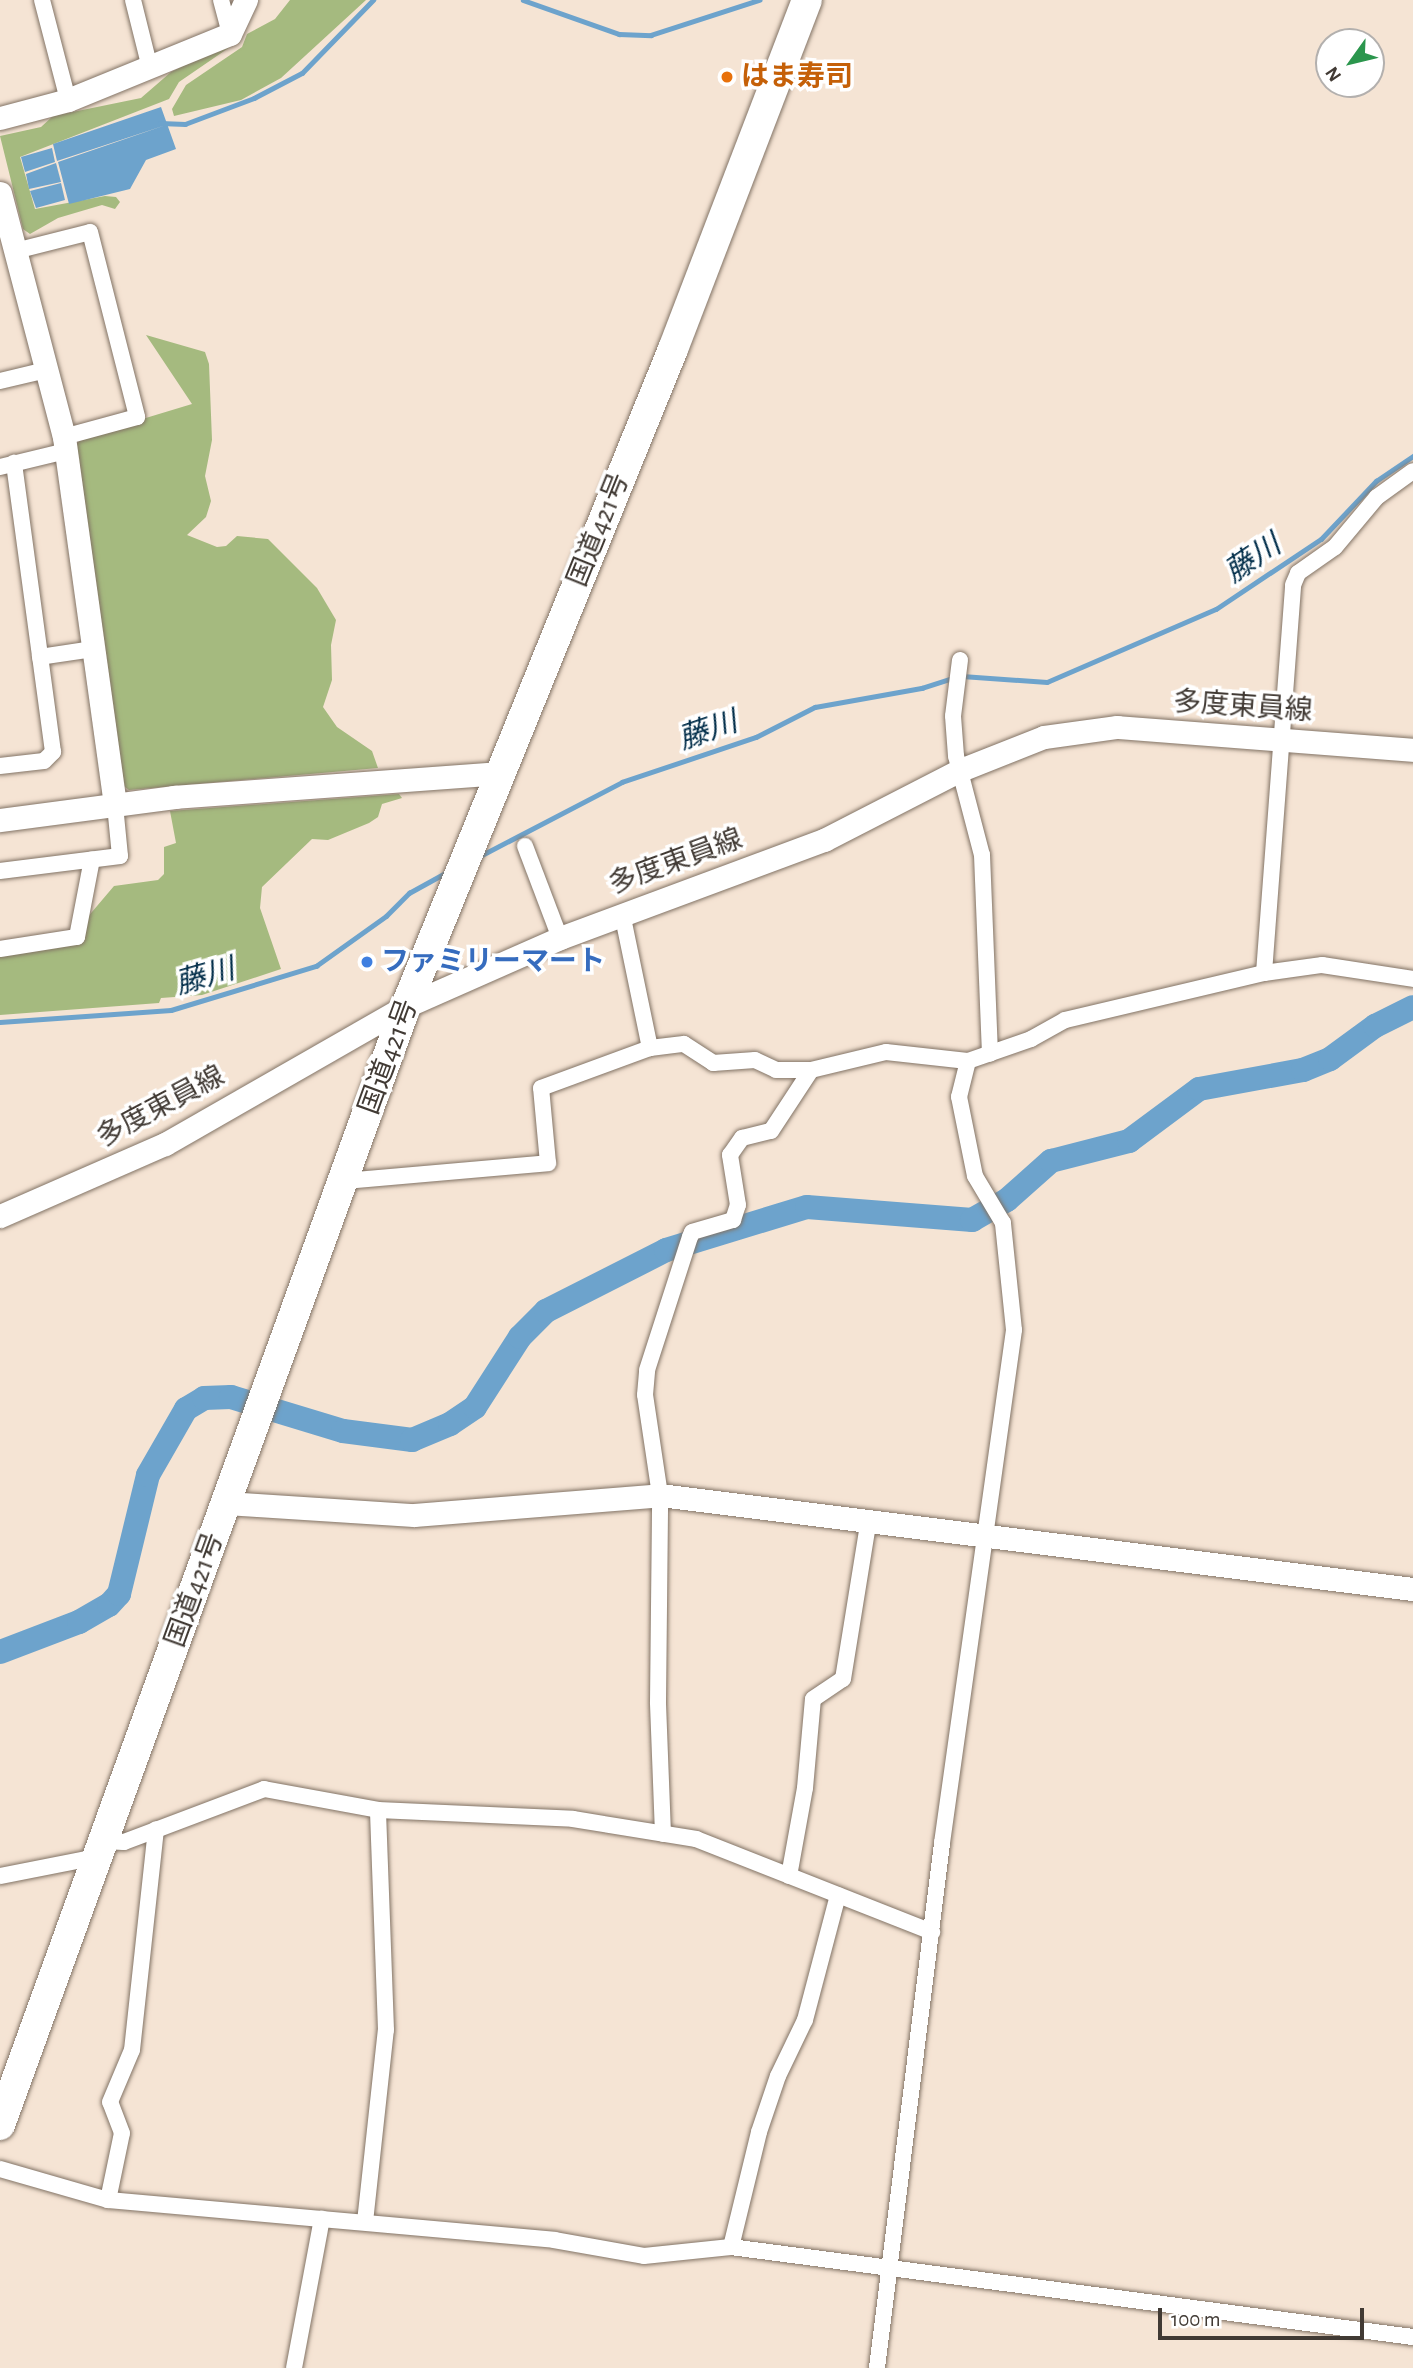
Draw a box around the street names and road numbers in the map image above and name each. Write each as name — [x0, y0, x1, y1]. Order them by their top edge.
street label: 国道421号 — [561, 468, 637, 592]
street label: 多度東員線 — [1172, 685, 1314, 729]
street label: 多度東員線 — [604, 822, 748, 902]
street label: 国道421号 — [353, 995, 425, 1119]
street label: 多度東員線 — [91, 1059, 231, 1155]
street label: 国道421号 — [159, 1528, 231, 1652]

